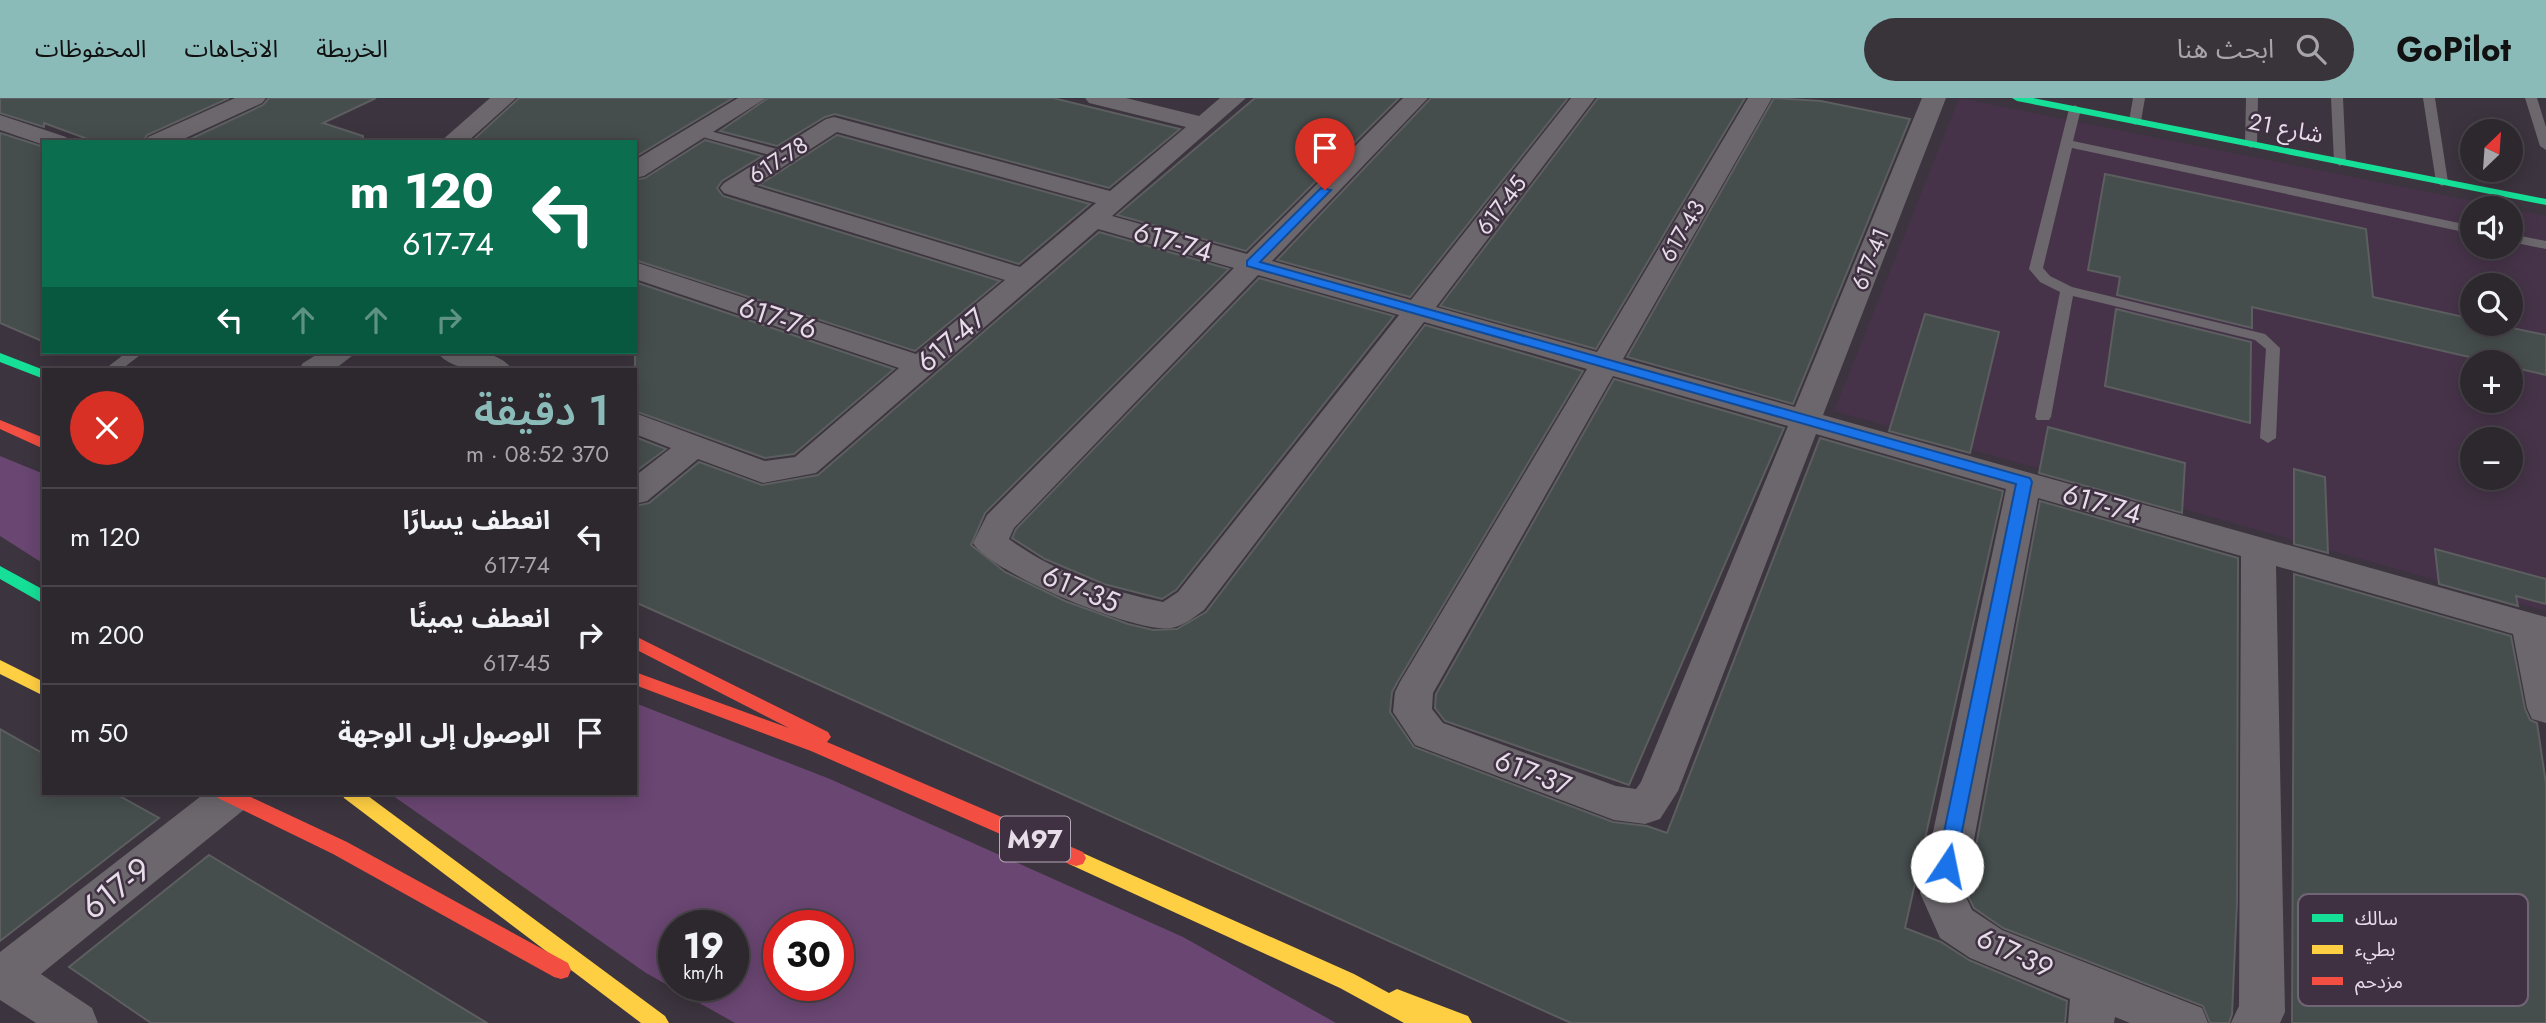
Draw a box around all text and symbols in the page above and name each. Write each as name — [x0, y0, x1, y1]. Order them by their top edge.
search box — [1864, 18, 2354, 81]
text: GoPilot — [2396, 26, 2511, 73]
text: ابحث هنا — [2177, 30, 2274, 68]
icon: search — [2292, 30, 2330, 68]
text: المحفوظات — [35, 31, 146, 66]
text: الاتجاهات — [184, 31, 278, 66]
text: الخريطة — [316, 31, 388, 66]
street label: شارع 21 — [2246, 104, 2326, 152]
pin — [1295, 118, 1355, 190]
north arrow — [2460, 119, 2524, 182]
map controls — [2460, 119, 2523, 490]
street label: 617-78 — [741, 128, 815, 192]
icon: arrive — [1306, 129, 1344, 167]
text: 120 m — [350, 156, 494, 226]
icon: left — [518, 168, 609, 259]
street label: 617-45 — [1467, 168, 1535, 242]
street label: 617-43 — [1651, 194, 1713, 268]
button: sound — [2460, 196, 2523, 259]
street label: 617-74 — [1129, 211, 1217, 273]
text: 617-74 — [402, 221, 494, 267]
street label: 617-41 — [1842, 223, 1898, 295]
button: search — [2460, 273, 2523, 336]
street label: 617-76 — [734, 286, 822, 350]
street label: 617-47 — [907, 298, 995, 382]
icon: left — [211, 301, 249, 339]
icon: ahead — [284, 301, 322, 339]
icon: ahead — [357, 301, 395, 339]
icon: right — [430, 301, 468, 339]
button: + — [2460, 350, 2523, 413]
text: 1 دقيقة — [474, 380, 609, 441]
button: close — [70, 391, 144, 465]
button: − — [2460, 427, 2523, 490]
text: 370 m · 08:52 — [466, 437, 609, 471]
street label: 617-74 — [2058, 473, 2146, 535]
text: انعطف يسارًا — [403, 501, 550, 539]
text: 120 m — [70, 518, 140, 556]
icon: left — [571, 518, 609, 556]
text: 617-74 — [484, 548, 550, 582]
street label: 617-35 — [1036, 555, 1126, 623]
text: انعطف يمينًا — [409, 599, 550, 637]
text: 200 m — [70, 616, 144, 654]
icon: right — [571, 616, 609, 654]
text: 617-45 — [483, 646, 550, 680]
text: 50 m — [70, 714, 128, 752]
text: الوصول إلى الوجهة — [338, 714, 550, 752]
icon: arrive — [571, 714, 609, 752]
street label: 617-37 — [1489, 740, 1577, 806]
road number: M97 — [1000, 817, 1070, 862]
position arrow — [1910, 829, 1984, 903]
street label: 617-9 — [71, 846, 161, 930]
legend — [2298, 894, 2528, 1006]
text: سالك — [2355, 905, 2398, 932]
speed limit sign: 30 — [763, 910, 854, 1001]
street label: 617-39 — [1970, 917, 2060, 989]
text: 19 — [683, 921, 724, 971]
text: بطيء — [2355, 936, 2395, 964]
text: km/h — [683, 960, 724, 986]
text: مزدحم — [2355, 968, 2403, 996]

